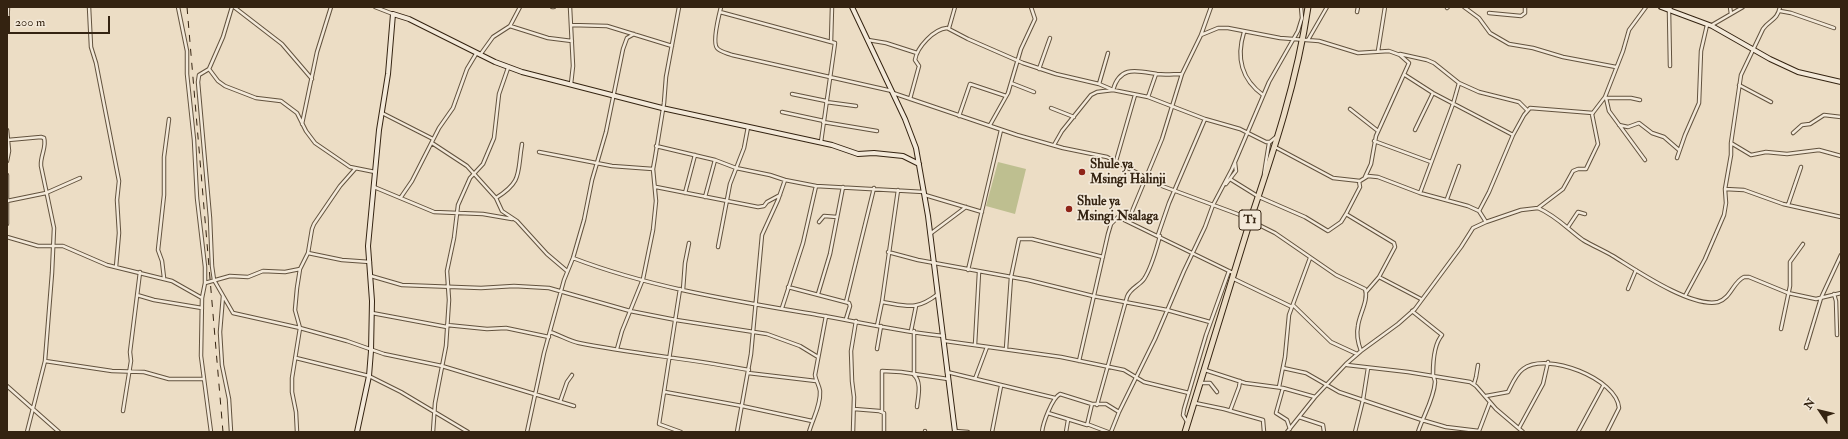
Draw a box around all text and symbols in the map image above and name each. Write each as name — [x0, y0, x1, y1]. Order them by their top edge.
scale bar — [10, 8, 112, 34]
text: 200 m — [15, 15, 45, 30]
place label: Shule ya Msingi Halinji — [1090, 157, 1166, 188]
marker: Shule ya Msingi Halinji — [1077, 167, 1087, 177]
place label: Shule ya Msingi Nsalaga — [1077, 194, 1158, 225]
marker: Shule ya Msingi Nsalaga — [1064, 204, 1074, 214]
road number: T1 — [1239, 210, 1261, 230]
north arrow — [1800, 391, 1840, 431]
text: N — [1802, 396, 1818, 412]

